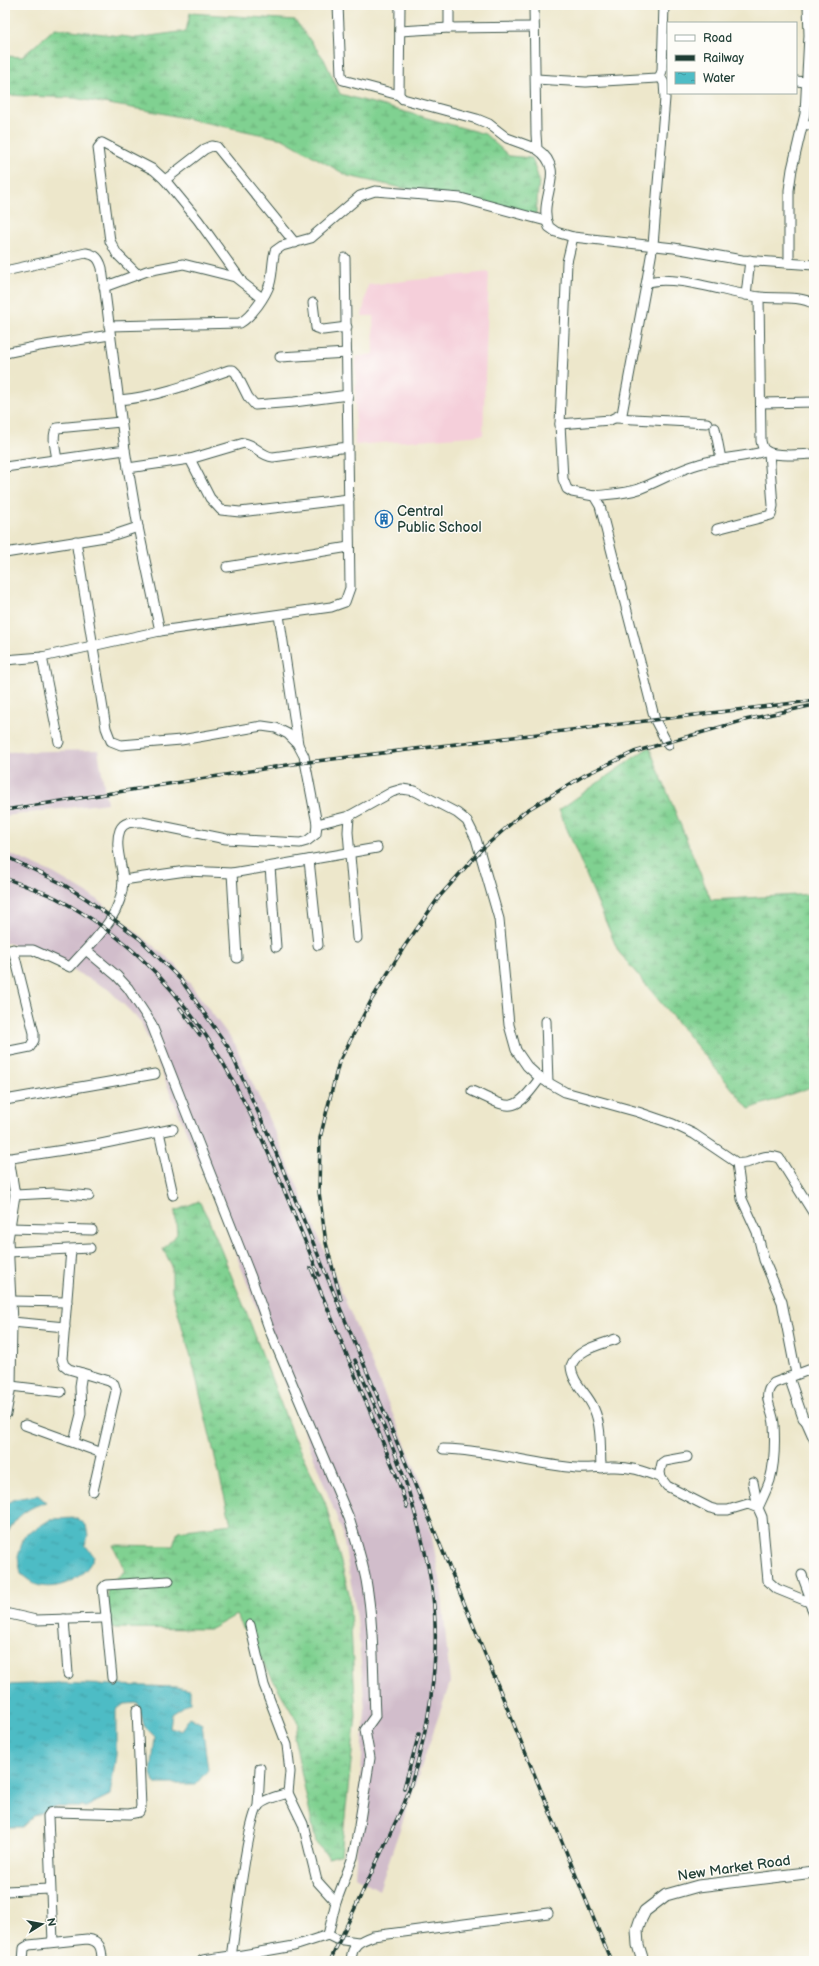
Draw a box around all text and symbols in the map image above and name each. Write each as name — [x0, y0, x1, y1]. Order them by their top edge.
legend — [667, 22, 797, 94]
text: Road — [703, 31, 732, 46]
text: Railway — [703, 51, 745, 66]
text: Water — [703, 71, 735, 86]
place label: Central Public School — [397, 503, 482, 536]
building icon: Central Public School — [374, 509, 394, 529]
street label: New Market Road — [676, 1852, 792, 1884]
north arrow — [22, 1904, 62, 1944]
text: N — [44, 1917, 58, 1927]

